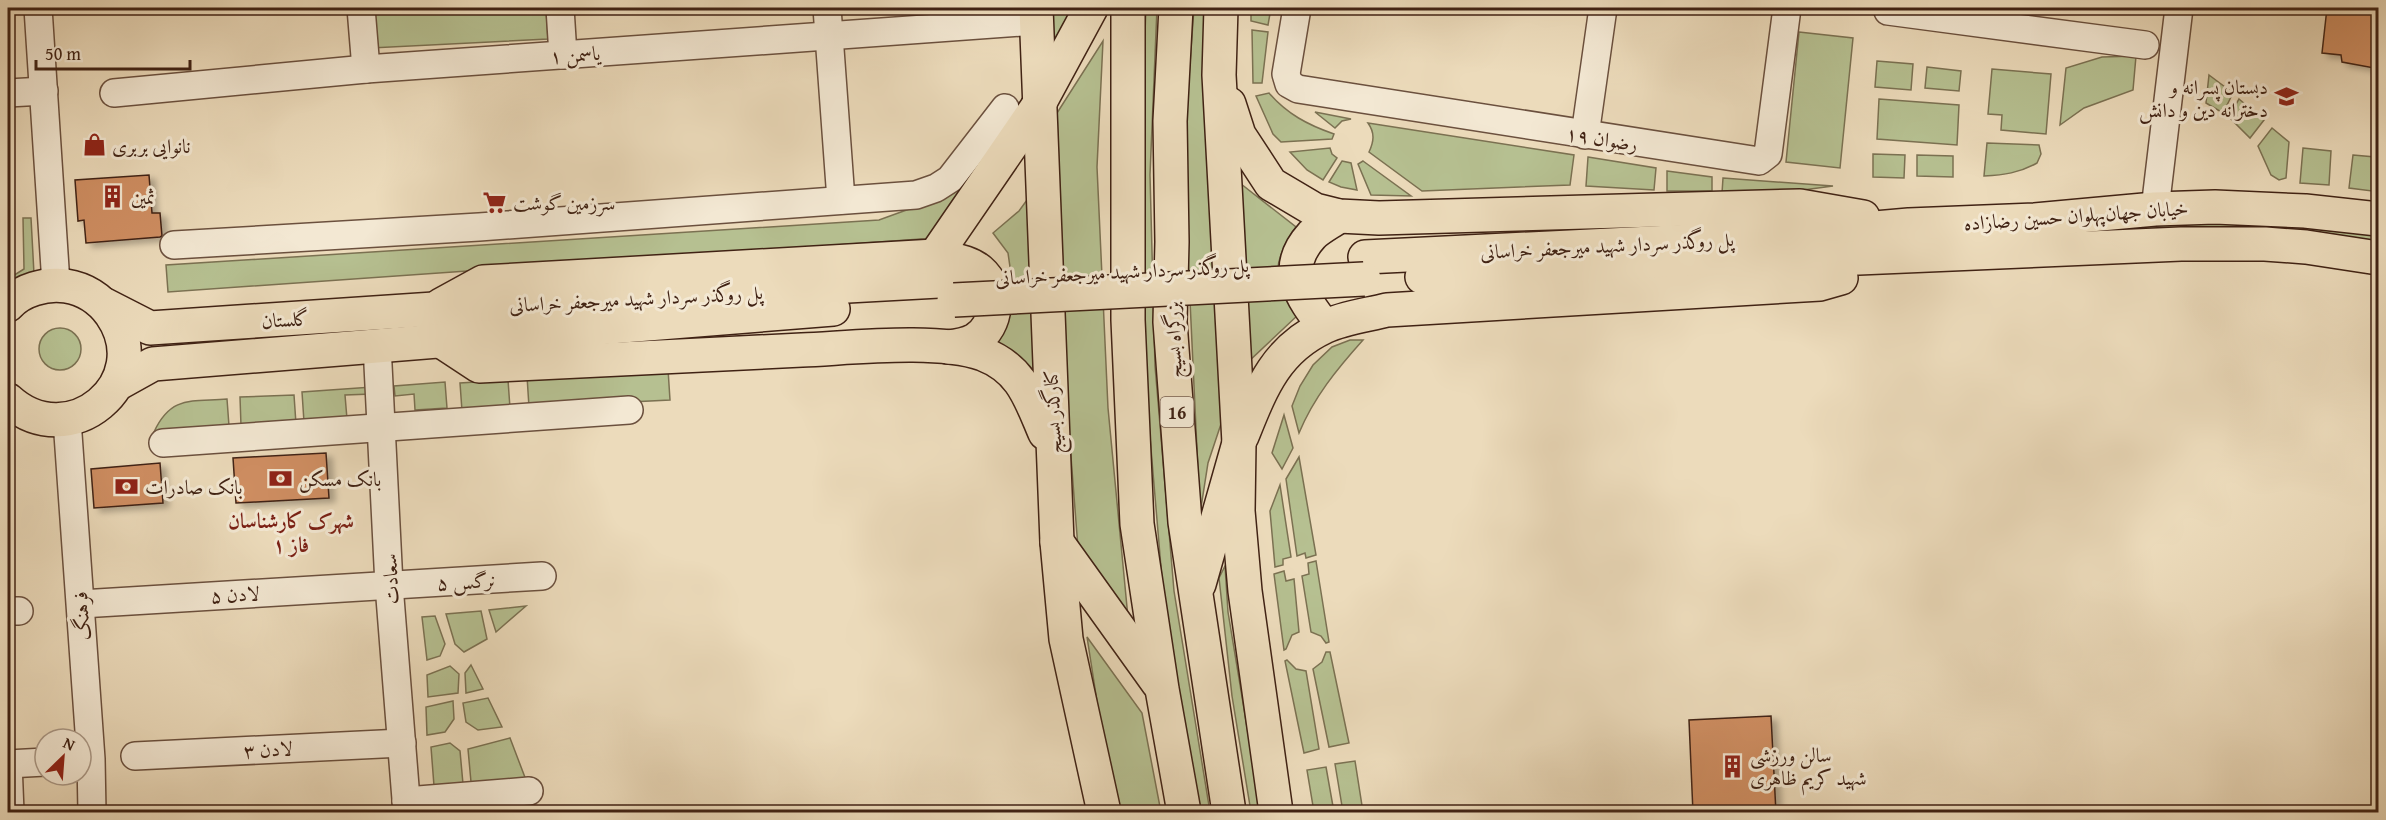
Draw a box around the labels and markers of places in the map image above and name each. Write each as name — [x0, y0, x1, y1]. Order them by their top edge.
place label: دبستان پسرانه و دخترانه دین و دانش — [2139, 72, 2268, 124]
school or university icon: دبستان پسرانه و دخترانه دین و دانش — [2273, 84, 2299, 110]
place label: نانوایی بربری — [112, 131, 191, 160]
shop icon: نانوایی بربری — [81, 132, 107, 158]
place label: ثمین — [131, 182, 155, 211]
building icon: ثمین — [100, 183, 126, 209]
place label: سرزمین گوشت — [513, 188, 615, 217]
supermarket icon: سرزمین گوشت — [482, 189, 508, 215]
place label: بانک مسکن — [299, 464, 381, 493]
bank icon: بانک مسکن — [268, 465, 294, 491]
place label: بانک صادرات — [145, 472, 243, 501]
bank icon: بانک صادرات — [114, 473, 140, 499]
place label: سالن ورزشی شهید کریم ظاهری — [1750, 740, 1867, 796]
building icon: سالن ورزشی شهید کریم ظاهری — [1719, 753, 1745, 779]

